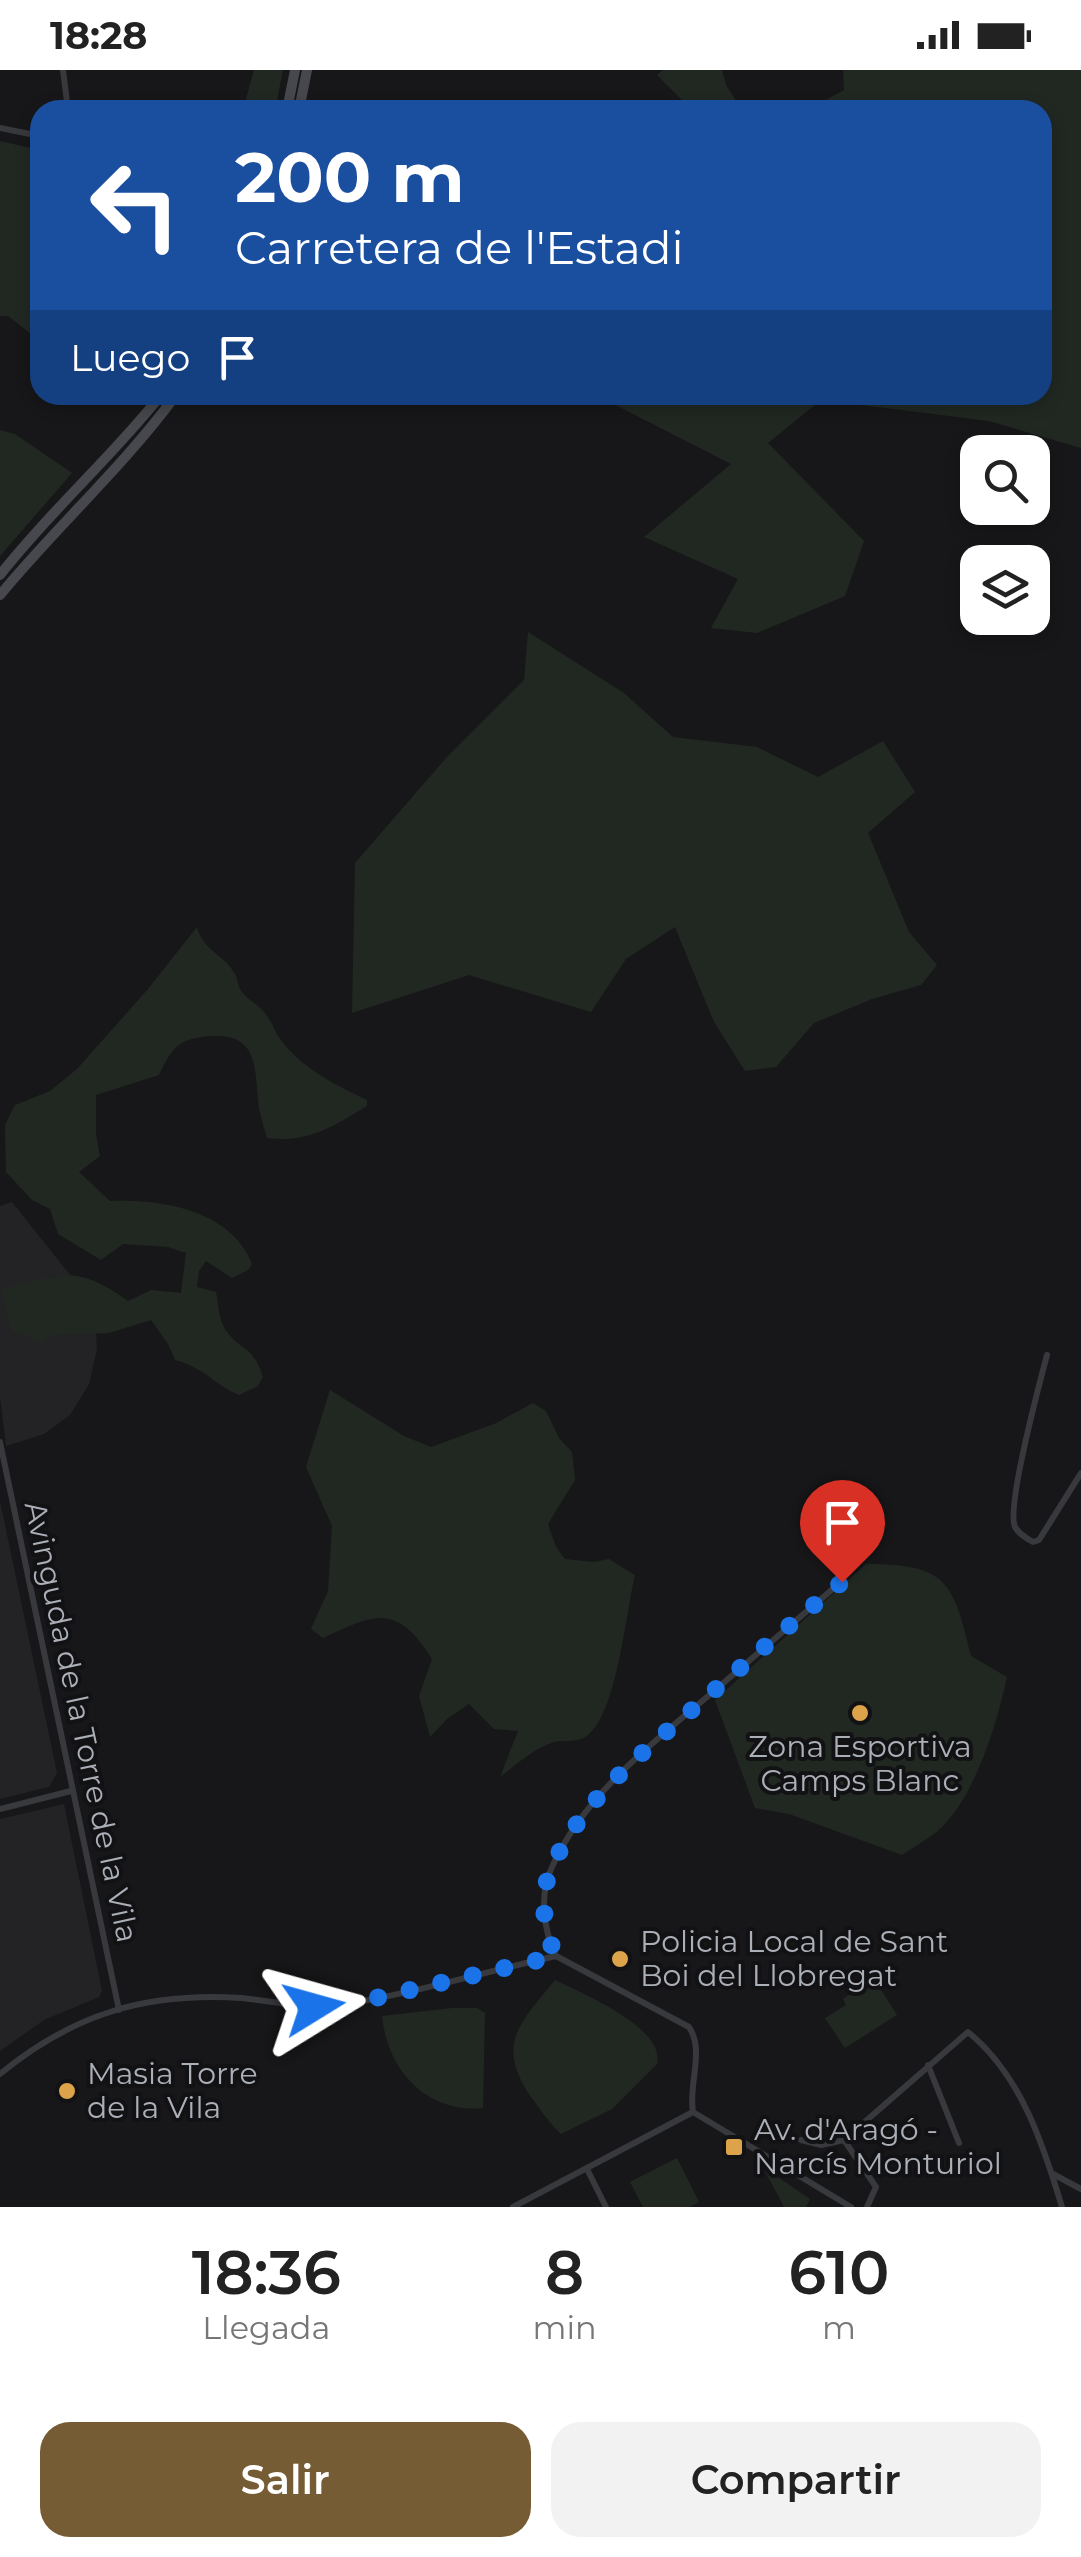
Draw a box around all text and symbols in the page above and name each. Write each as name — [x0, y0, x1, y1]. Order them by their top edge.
text: 18:28 — [50, 12, 147, 59]
text: 200 m — [235, 134, 465, 220]
icon: left — [70, 140, 200, 270]
text: Carretera de l'Estadi — [235, 220, 684, 275]
icon: arrive — [210, 330, 265, 385]
text: Luego — [70, 334, 190, 381]
map controls — [960, 435, 1050, 635]
button: search — [960, 435, 1050, 525]
button: layers — [960, 545, 1050, 635]
pin — [800, 1480, 885, 1583]
icon: arrive — [815, 1495, 870, 1550]
street label: Avinguda de la Torre de la Vila — [17, 1498, 146, 1946]
marker: Zona Esportiva Camps Blanc — [849, 1702, 871, 1724]
place label: Zona Esportiva Camps Blanc — [748, 1728, 972, 1799]
place label: Policia Local de Sant Boi del Llobregat — [640, 1923, 948, 1994]
marker: Policia Local de Sant Boi del Llobregat — [609, 1948, 631, 1970]
position arrow — [262, 1955, 366, 2059]
place label: Masia Torre de la Vila — [87, 2055, 258, 2126]
marker: Masia Torre de la Vila — [56, 2080, 78, 2102]
place label: Av. d'Aragó - Narcís Monturiol — [754, 2111, 1002, 2182]
marker: Av. d'Aragó - Narcís Monturiol — [723, 2136, 745, 2158]
text: 18:36 — [192, 2236, 341, 2309]
text: 8 — [545, 2236, 584, 2309]
text: 610 — [788, 2236, 889, 2309]
text: Llegada — [202, 2308, 330, 2347]
text: min — [533, 2308, 597, 2347]
text: m — [822, 2308, 856, 2347]
button: Salir — [40, 2422, 531, 2537]
button: Compartir — [551, 2422, 1041, 2537]

